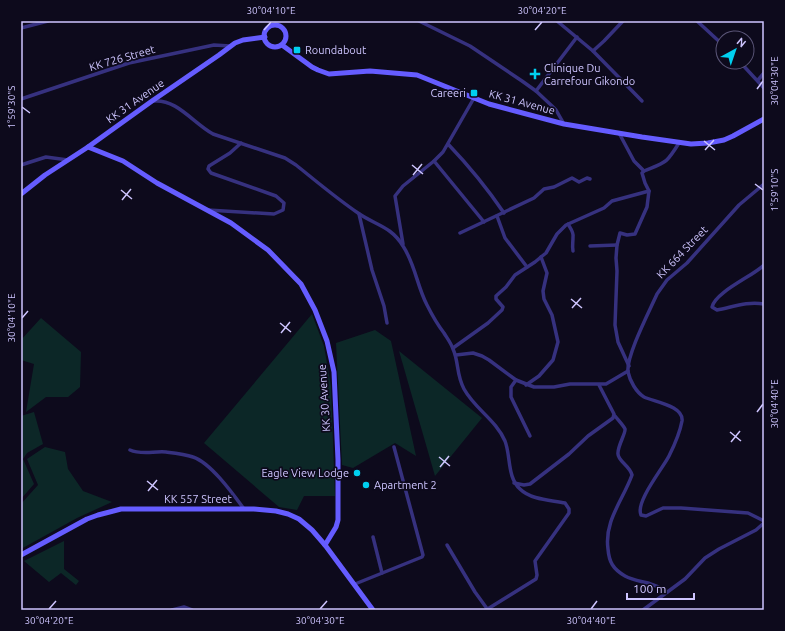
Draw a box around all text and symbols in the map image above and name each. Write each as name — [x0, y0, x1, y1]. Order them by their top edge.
text: 30°04'10"E — [246, 5, 296, 16]
text: 30°04'20"E — [517, 5, 567, 16]
north arrow — [715, 30, 755, 70]
text: N — [734, 35, 748, 50]
street label: KK 726 Street — [88, 43, 157, 73]
place label: Roundabout — [305, 44, 367, 56]
marker: Roundabout — [292, 45, 302, 55]
text: 30°04'30"E — [769, 56, 780, 106]
place label: Clinique Du Carrefour Gikondo — [544, 62, 635, 87]
marker: Clinique Du Carrefour Gikondo — [529, 68, 541, 80]
street label: KK 31 Avenue — [104, 77, 166, 125]
text: 1°59'30"S — [6, 85, 17, 129]
place label: Careeri — [430, 87, 466, 99]
street label: KK 31 Avenue — [488, 87, 556, 117]
marker: Careeri — [469, 88, 479, 98]
text: 1°59'10"S — [769, 168, 780, 212]
street label: KK 664 Street — [654, 223, 710, 281]
text: 30°04'10"E — [6, 293, 17, 343]
street label: KK 30 Avenue — [316, 364, 332, 432]
text: 30°04'40"E — [769, 379, 780, 429]
place label: Eagle View Lodge — [261, 467, 349, 479]
marker: Eagle View Lodge — [352, 468, 362, 478]
place label: Apartment 2 — [374, 479, 437, 491]
marker: Apartment 2 — [361, 480, 371, 490]
street label: KK 557 Street — [164, 493, 233, 505]
scale bar — [627, 575, 694, 601]
text: 100 m — [633, 582, 666, 595]
text: 30°04'20"E — [24, 615, 74, 626]
text: 30°04'30"E — [295, 615, 345, 626]
text: 30°04'40"E — [566, 615, 616, 626]

